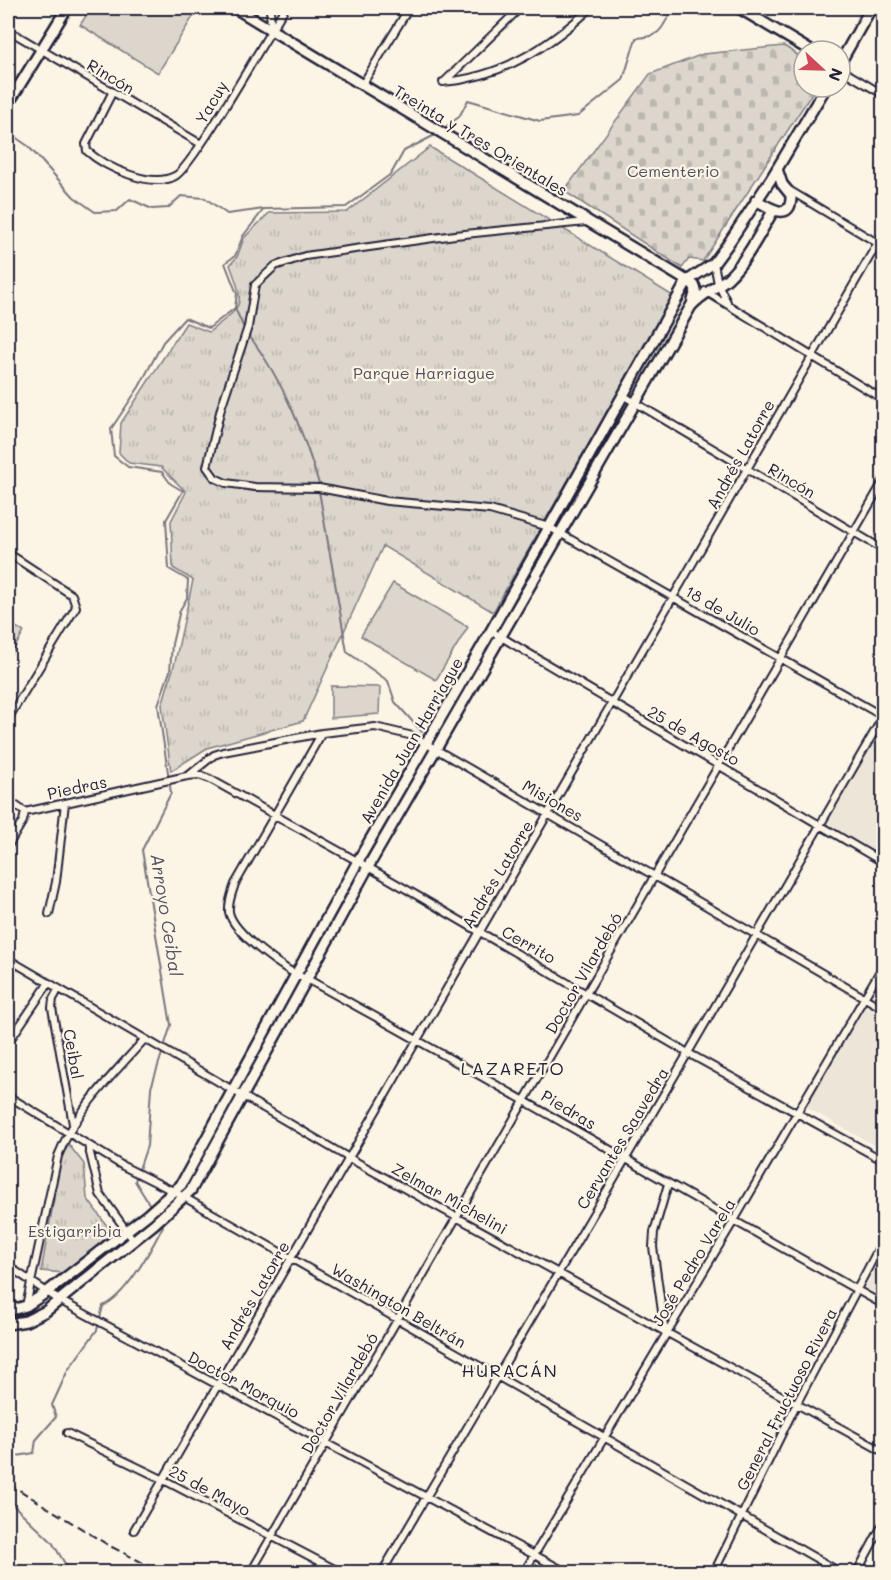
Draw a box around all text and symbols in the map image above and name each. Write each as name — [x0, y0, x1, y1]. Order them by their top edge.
north arrow — [792, 39, 852, 99]
street label: Rincón — [83, 54, 139, 98]
text: N — [824, 65, 848, 84]
street label: Yacuy — [190, 76, 232, 128]
street label: Treinta y Tres Orientales — [390, 80, 572, 200]
park label: Cementerio — [627, 160, 719, 181]
park label: Parque Harriague — [353, 362, 495, 383]
street label: Andrés Latorre — [701, 396, 779, 512]
street label: Rincón — [764, 458, 820, 502]
street label: 18 de Julio — [682, 580, 764, 640]
street label: Avenida Juan Harriague — [355, 653, 467, 827]
street label: 25 de Agosto — [644, 700, 744, 770]
street label: Piedras — [45, 770, 109, 804]
street label: Misiones — [519, 774, 587, 826]
street label: Andrés Latorre — [457, 816, 537, 932]
water label: Arroyo Ceibal — [145, 852, 189, 978]
street label: Doctor Vilardebó — [540, 909, 626, 1037]
street label: Cerrito — [498, 920, 560, 968]
street label: Ceibal — [59, 1027, 89, 1081]
district label: LAZARETO — [461, 1056, 565, 1080]
street label: Cervantes Saavedra — [571, 1063, 673, 1213]
street label: Piedras — [538, 1084, 600, 1134]
street label: Zelmar Michelini — [388, 1157, 512, 1239]
street label: José Pedro Varela — [646, 1194, 740, 1330]
park label: Estigarribia — [28, 1220, 122, 1241]
street label: Andrés Latorre — [214, 1237, 294, 1353]
street label: Washington Beltrán — [328, 1258, 470, 1352]
street label: General Fructuoso Rivera — [731, 1304, 841, 1494]
street label: Doctor Vilardebó — [296, 1329, 382, 1457]
street label: Doctor Morquio — [185, 1346, 303, 1422]
district label: HURACÁN — [462, 1358, 558, 1382]
street label: 25 de Mayo — [166, 1460, 254, 1520]

